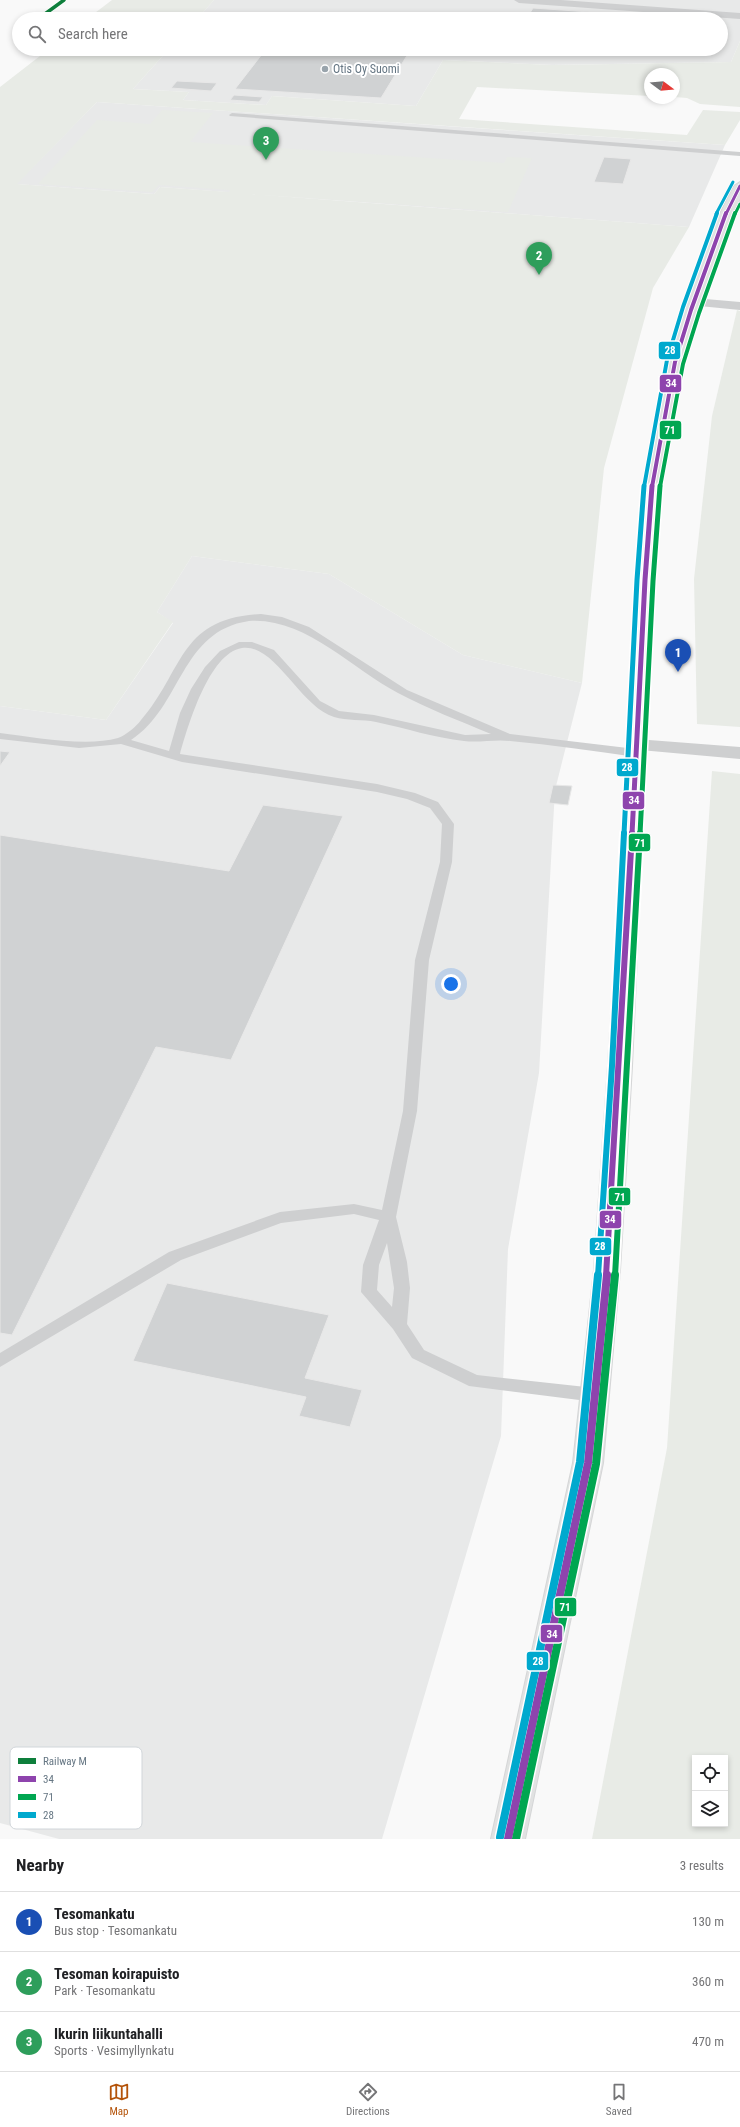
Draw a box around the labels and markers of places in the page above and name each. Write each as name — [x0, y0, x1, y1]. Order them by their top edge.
place label: Otis Oy Suomi — [333, 62, 400, 76]
marker: Otis Oy Suomi — [320, 64, 330, 74]
pin: 3 — [253, 127, 279, 160]
pin: 2 — [526, 242, 552, 275]
pin: 1 — [665, 639, 691, 672]

